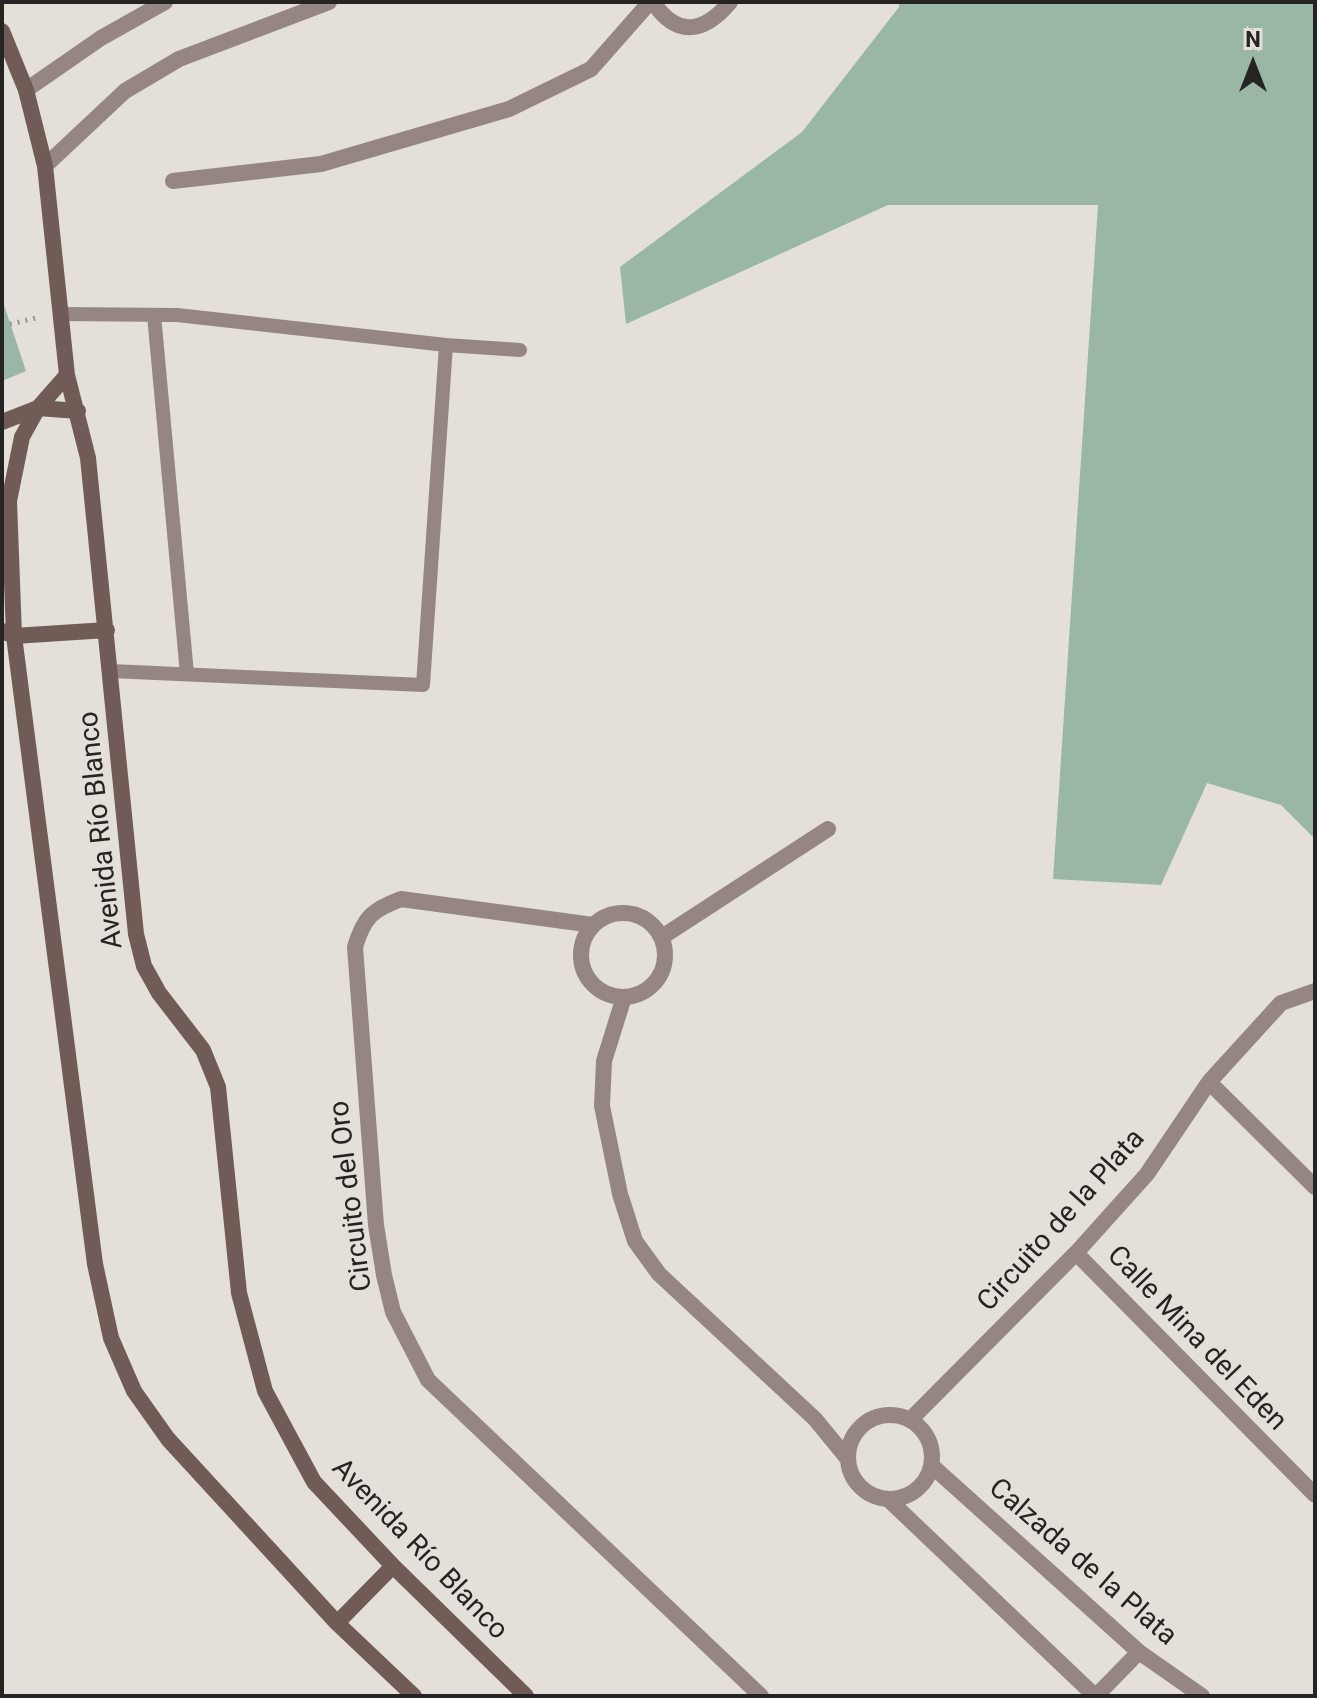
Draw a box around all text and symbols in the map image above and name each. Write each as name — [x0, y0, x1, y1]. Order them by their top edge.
north arrow — [1213, 24, 1293, 104]
text: N — [1245, 27, 1261, 52]
street label: Avenida Río Blanco — [73, 710, 131, 950]
street label: Circuito del Oro — [324, 1099, 380, 1293]
street label: Circuito de la Plata — [971, 1123, 1153, 1319]
street label: Calle Mina del Eden — [1099, 1240, 1293, 1438]
street label: Avenida Río Blanco — [324, 1452, 514, 1648]
street label: Calzada de la Plata — [981, 1472, 1183, 1654]

